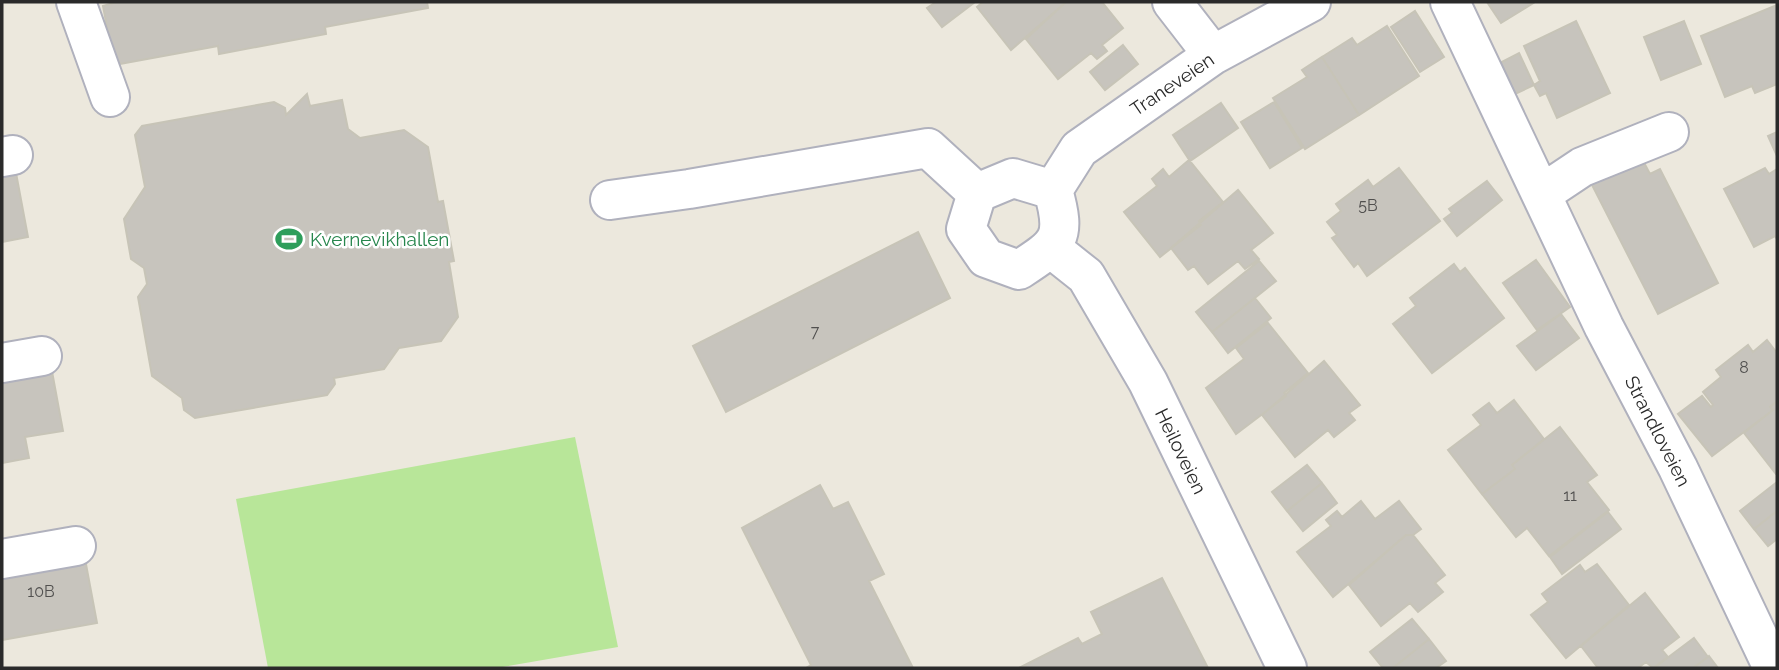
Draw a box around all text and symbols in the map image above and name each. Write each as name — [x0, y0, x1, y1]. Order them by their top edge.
street label: Traneveien — [1126, 48, 1218, 120]
house number: 5B — [1358, 196, 1378, 215]
sports icon: Kvernevikhallen — [274, 224, 304, 254]
place label: Kvernevikhallen — [310, 228, 449, 250]
house number: 7 — [811, 322, 820, 341]
house number: 8 — [1739, 358, 1749, 377]
street label: Strandloveien — [1621, 372, 1695, 490]
street label: Heiloveien — [1151, 405, 1211, 497]
house number: 11 — [1563, 486, 1577, 505]
house number: 10B — [27, 582, 55, 601]

